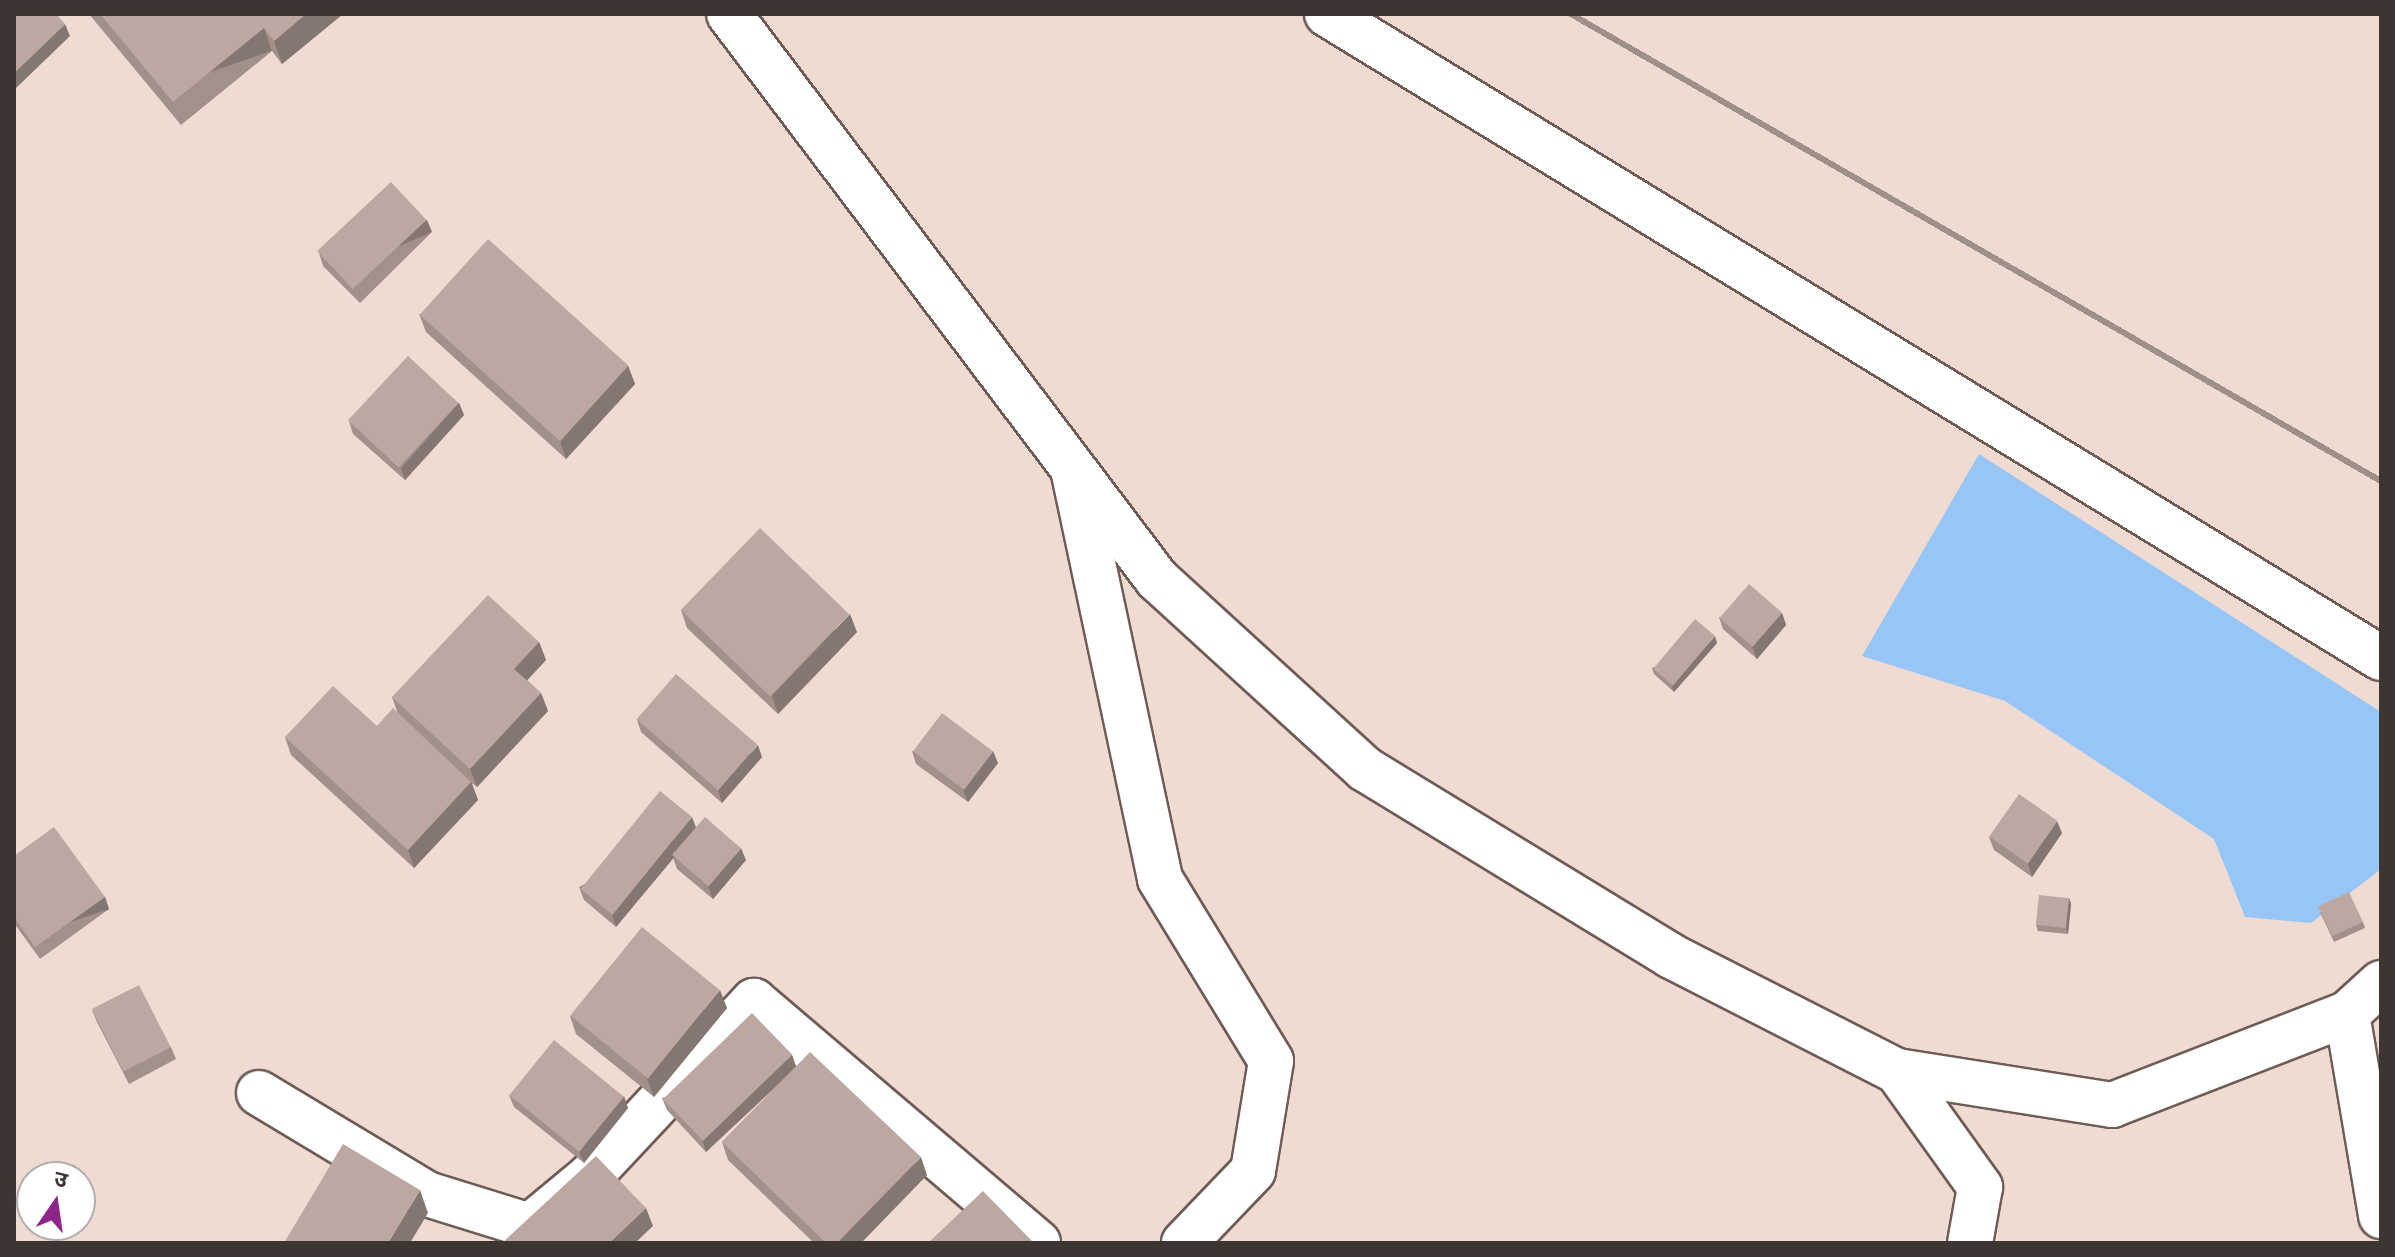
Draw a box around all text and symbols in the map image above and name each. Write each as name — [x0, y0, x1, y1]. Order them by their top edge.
north arrow — [16, 1161, 96, 1241]
text: उ — [52, 1165, 70, 1193]

